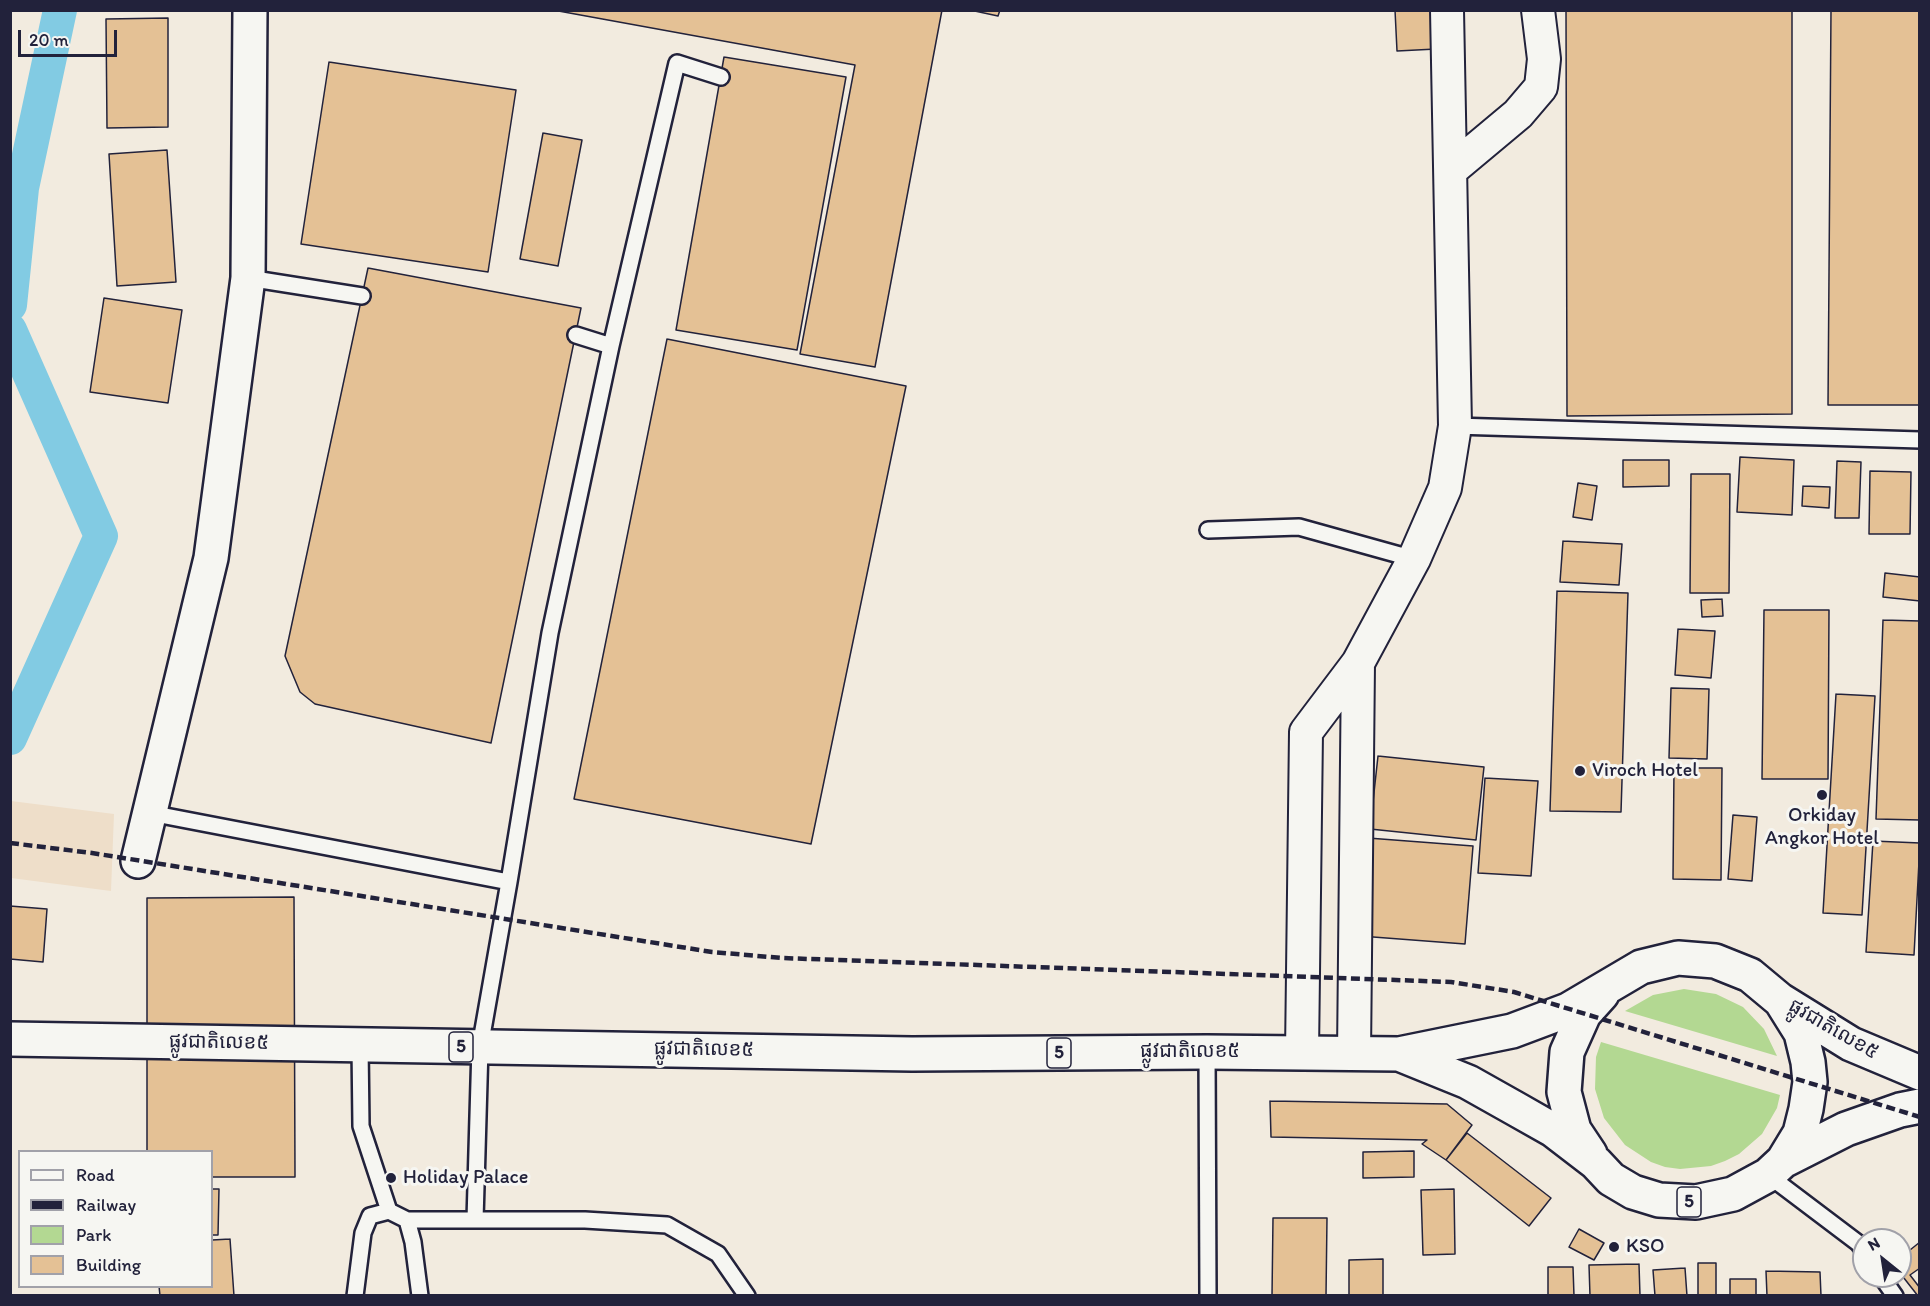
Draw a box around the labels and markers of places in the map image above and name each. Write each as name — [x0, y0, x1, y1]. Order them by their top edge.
place label: Viroch Hotel — [1592, 759, 1698, 783]
marker: Viroch Hotel — [1573, 764, 1587, 778]
marker: Orkiday Angkor Hotel — [1815, 788, 1829, 802]
place label: Orkiday Angkor Hotel — [1765, 804, 1879, 851]
place label: Holiday Palace — [403, 1166, 528, 1190]
marker: Holiday Palace — [384, 1171, 398, 1185]
place label: KSO — [1626, 1235, 1665, 1259]
marker: KSO — [1607, 1240, 1621, 1254]

